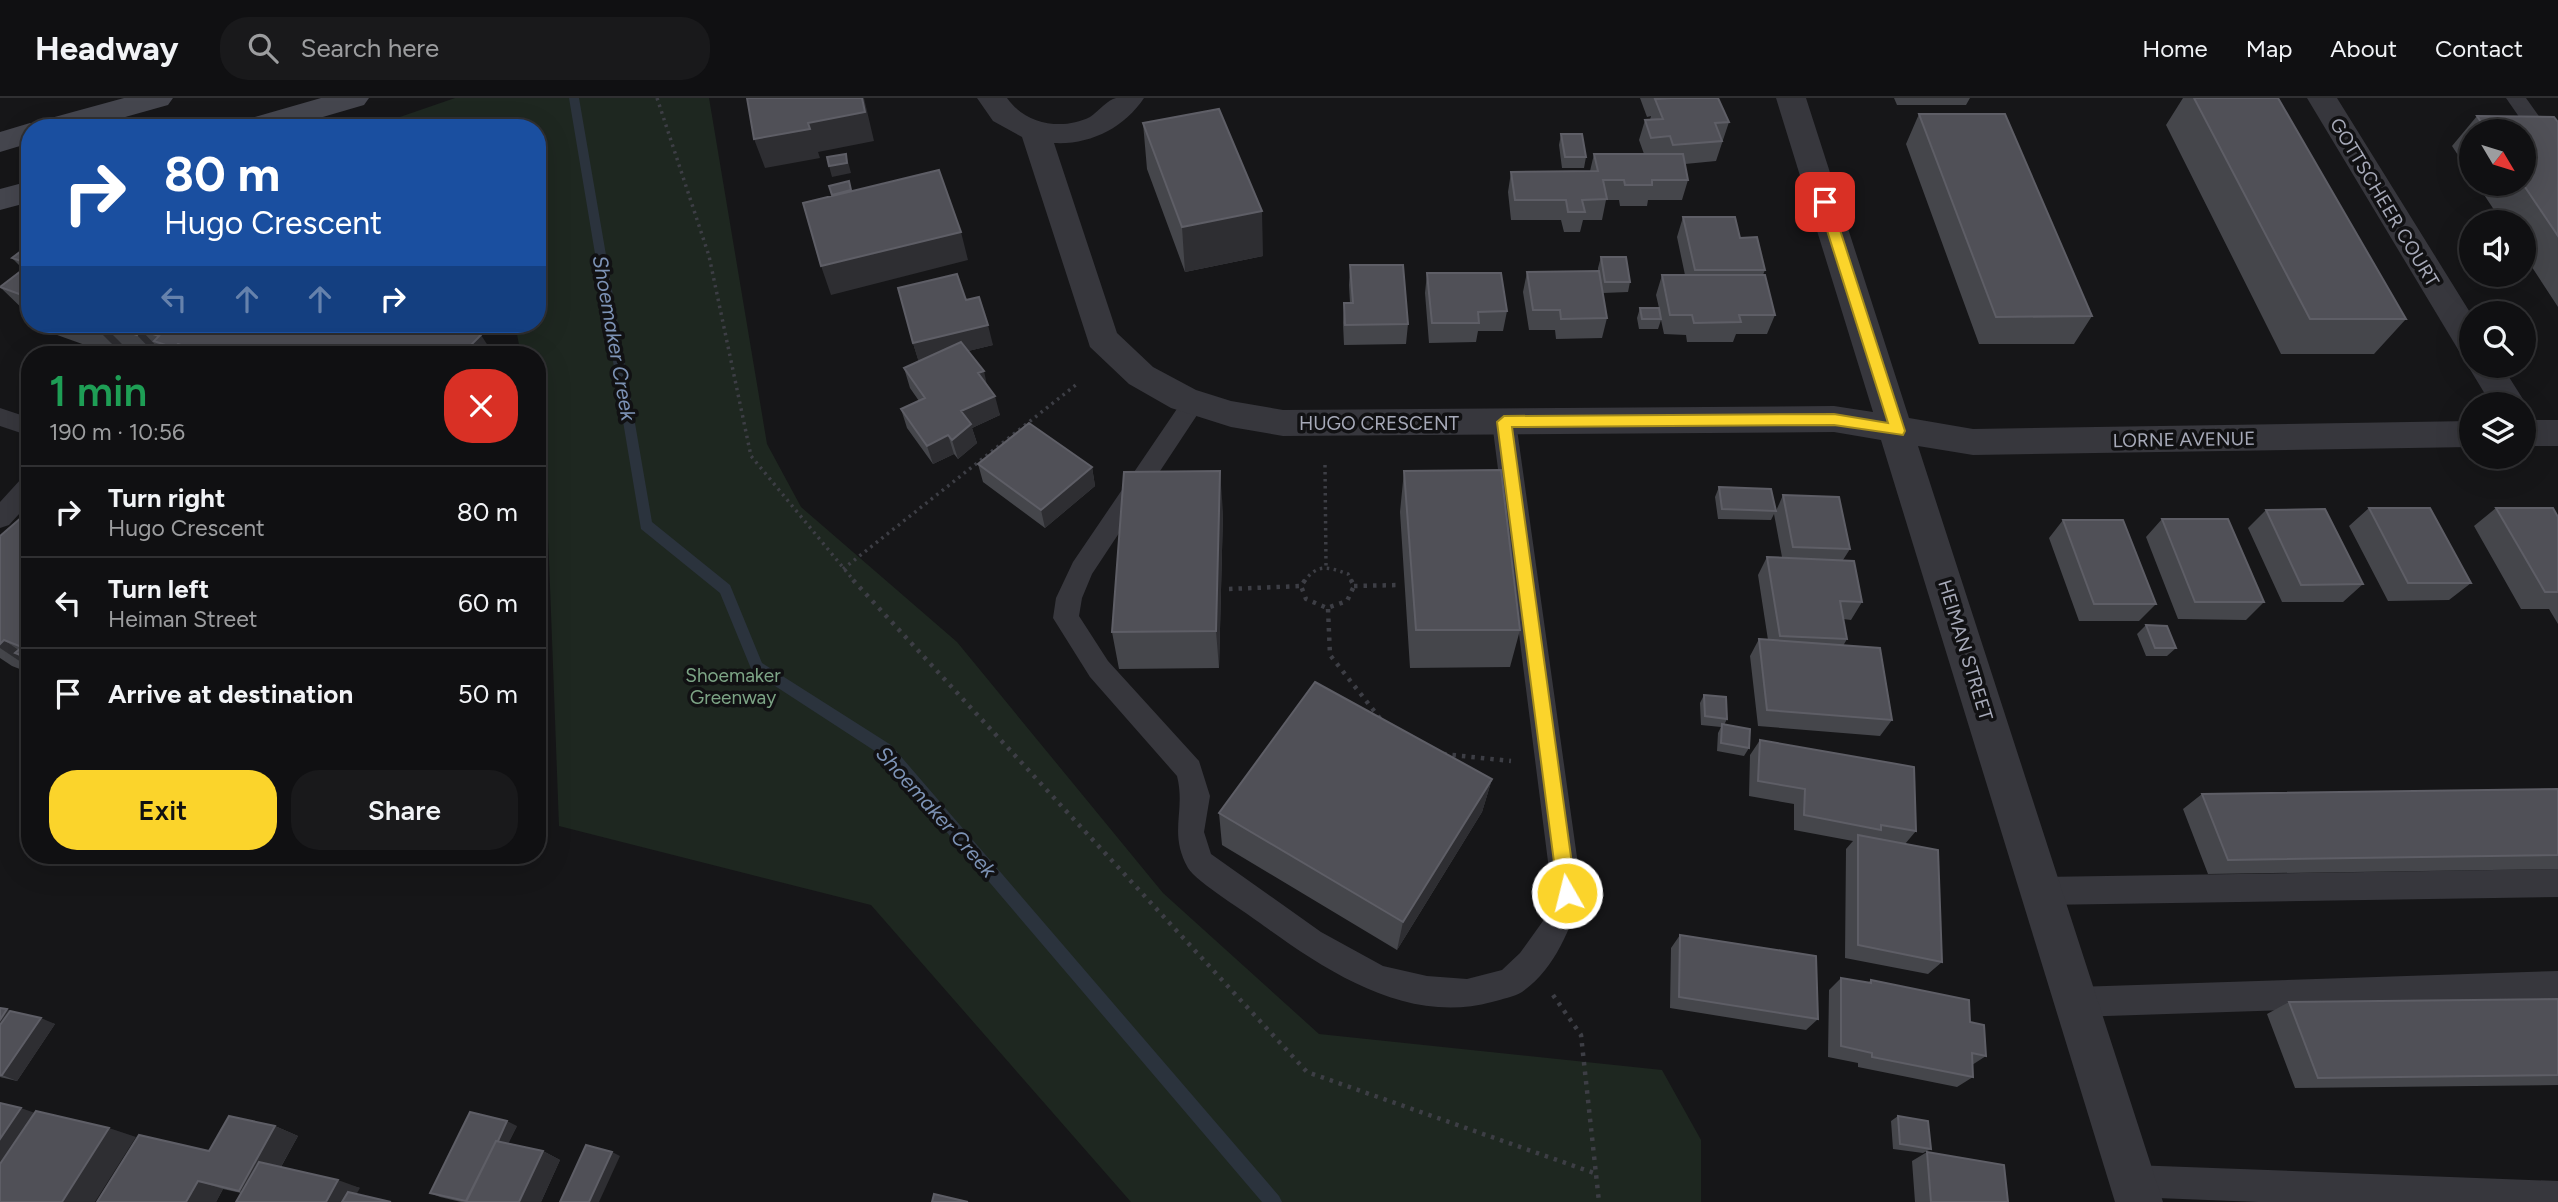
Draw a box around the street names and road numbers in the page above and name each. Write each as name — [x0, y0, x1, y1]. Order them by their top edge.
street label: GOTTSCHEER COURT — [2325, 114, 2444, 291]
street label: HUGO CRESCENT — [1299, 412, 1460, 435]
street label: LORNE AVENUE — [2112, 427, 2256, 452]
street label: HEIMAN STREET — [1933, 577, 1998, 724]

